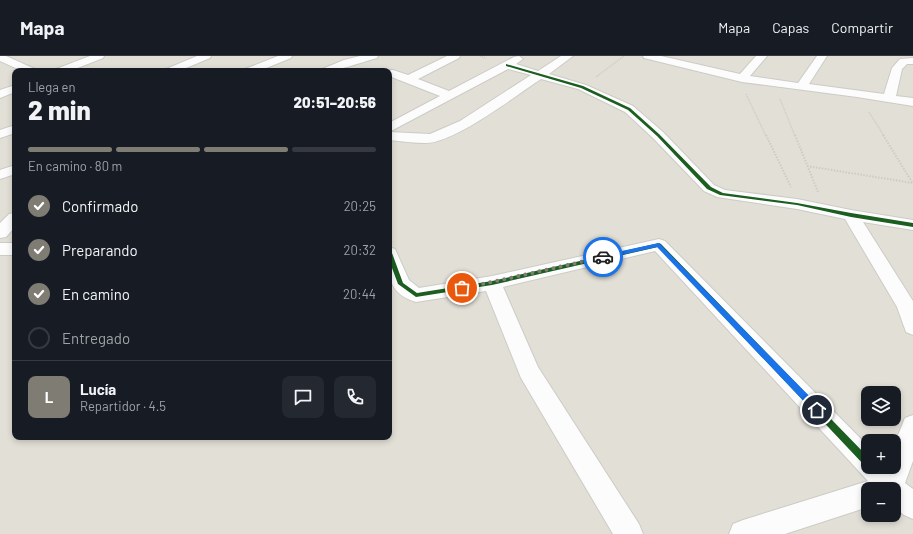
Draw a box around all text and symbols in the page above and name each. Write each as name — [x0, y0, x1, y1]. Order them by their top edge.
text: Mapa — [20, 16, 64, 39]
text: Mapa — [718, 19, 750, 36]
text: Capas — [772, 19, 809, 36]
text: Compartir — [831, 19, 893, 36]
text: Llega en — [28, 79, 75, 95]
text: 20:51–20:56 — [294, 93, 376, 111]
text: 2 min — [28, 94, 91, 125]
text: En camino · 80 m — [28, 158, 122, 174]
icon: check — [28, 195, 50, 217]
text: Confirmado — [62, 197, 138, 215]
text: 20:25 — [344, 198, 376, 214]
courier — [583, 237, 623, 277]
icon: check — [28, 239, 50, 261]
text: Preparando — [62, 241, 138, 259]
text: 20:32 — [344, 242, 376, 258]
icon: car — [592, 246, 614, 268]
pin — [445, 271, 479, 305]
icon: bag — [451, 277, 473, 299]
icon: check — [28, 283, 50, 305]
text: En camino — [62, 285, 130, 303]
text: 20:44 — [343, 286, 376, 302]
text: Entregado — [62, 329, 130, 347]
button: chat — [282, 376, 324, 418]
button: phone — [334, 376, 376, 418]
text: Lucía — [80, 380, 116, 398]
map controls — [861, 386, 901, 522]
button: layers — [861, 386, 901, 426]
text: L — [45, 388, 53, 406]
pin — [800, 393, 834, 427]
text: Repartidor · 4.5 — [80, 398, 166, 414]
icon: home — [806, 399, 828, 421]
button: + — [861, 434, 901, 474]
button: − — [861, 482, 901, 522]

